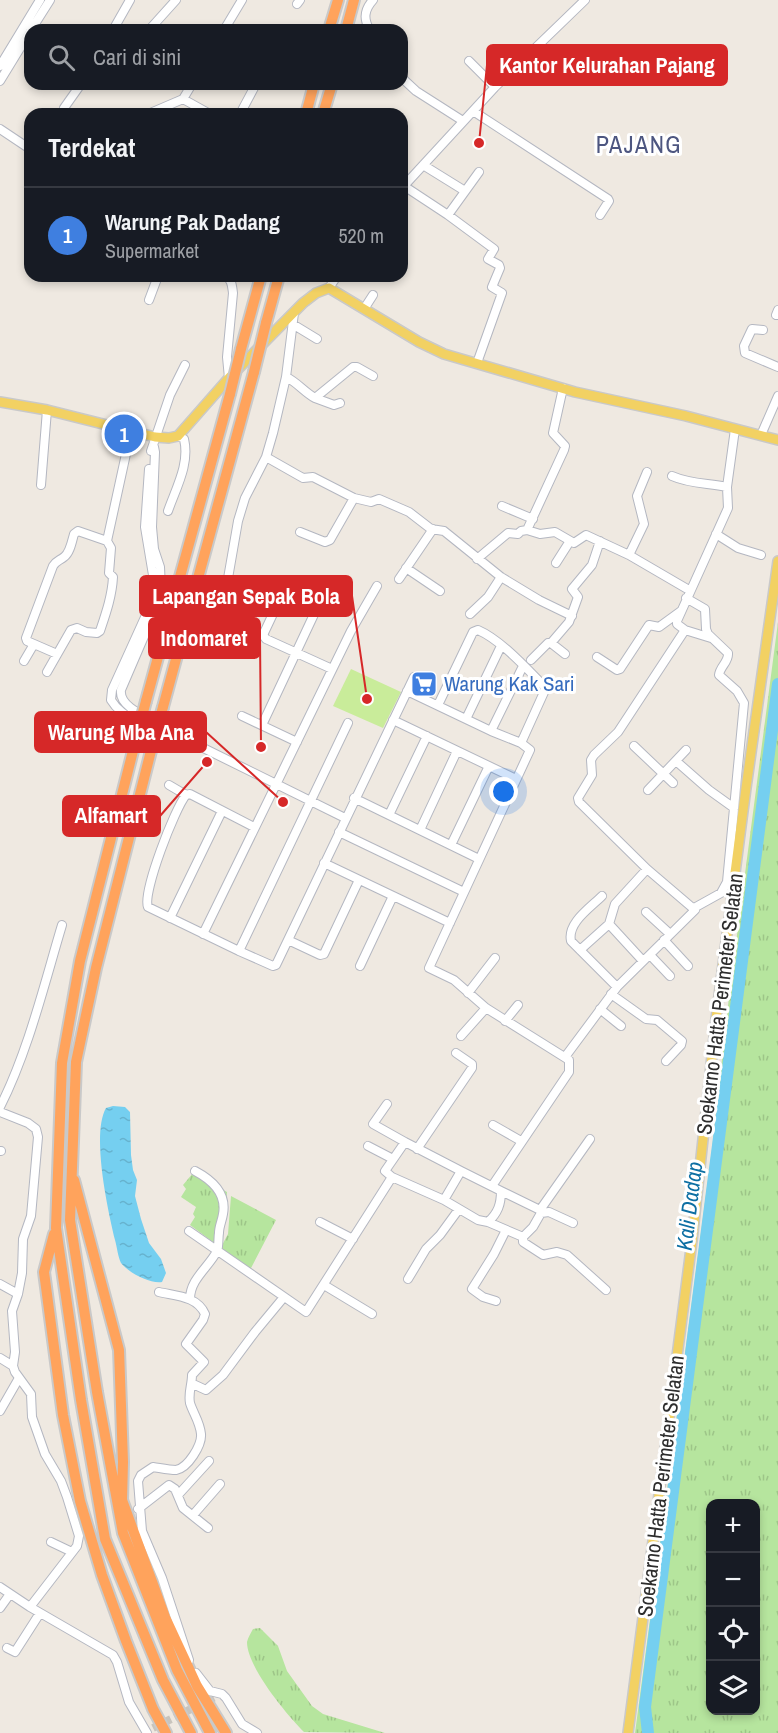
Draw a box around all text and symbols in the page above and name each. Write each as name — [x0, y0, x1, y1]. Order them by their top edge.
search box — [24, 24, 408, 90]
icon: search — [45, 41, 78, 74]
text: Cari di sini — [93, 42, 181, 72]
callout: Kantor Kelurahan Pajang — [487, 45, 727, 85]
text: Kantor Kelurahan Pajang — [499, 50, 715, 80]
district label: PAJANG — [596, 128, 682, 160]
text: Terdekat — [48, 130, 135, 165]
text: Warung Pak Dadang — [105, 207, 280, 237]
text: 1 — [63, 222, 72, 249]
text: 520 m — [338, 222, 384, 249]
text: Supermarket — [105, 237, 199, 264]
pin: 1 — [104, 412, 144, 456]
callout: Lapangan Sepak Bola — [140, 576, 352, 616]
text: Lapangan Sepak Bola — [152, 581, 340, 611]
callout: Indomaret — [149, 618, 260, 658]
text: Indomaret — [160, 623, 248, 653]
supermarket icon: Warung Kak Sari — [409, 669, 439, 699]
place label: Warung Kak Sari — [444, 669, 575, 698]
callout: Warung Mba Ana — [35, 712, 206, 752]
text: Warung Mba Ana — [48, 717, 194, 747]
your location — [489, 777, 518, 806]
callout: Alfamart — [63, 796, 160, 836]
text: Alfamart — [74, 800, 148, 830]
street label: Soekarno Hatta Perimeter Selatan — [689, 872, 750, 1136]
water label: Kali Dadap — [669, 1160, 709, 1252]
street label: Soekarno Hatta Perimeter Selatan — [630, 1354, 691, 1618]
map controls — [706, 1499, 760, 1715]
button: + — [706, 1499, 760, 1553]
button: − — [706, 1553, 760, 1607]
button: locate — [706, 1607, 760, 1661]
button: layers — [706, 1661, 760, 1715]

